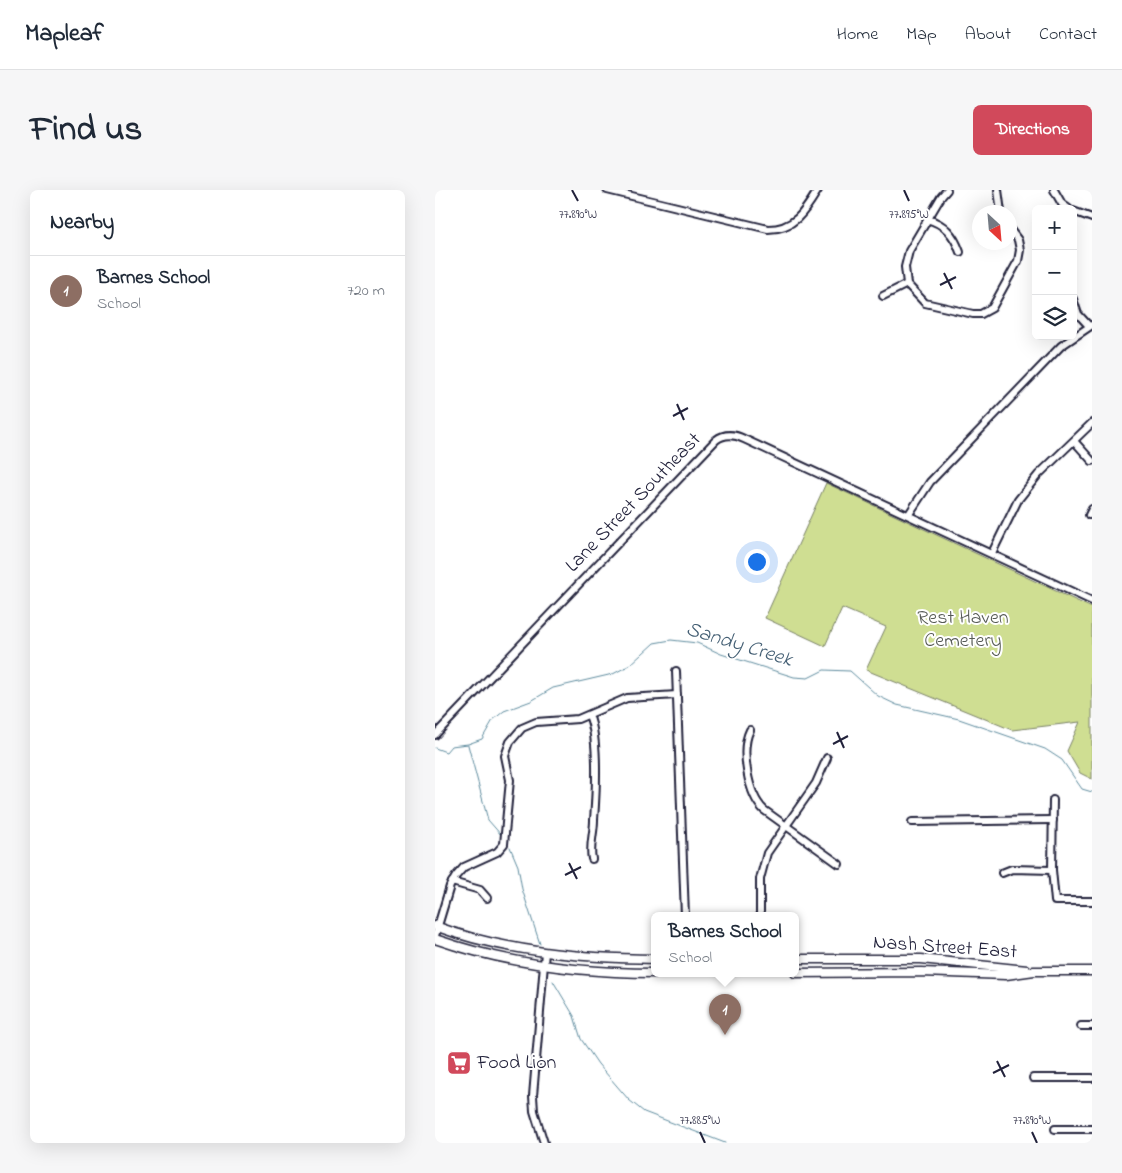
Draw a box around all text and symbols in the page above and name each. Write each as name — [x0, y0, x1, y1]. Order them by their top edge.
text: Mapleaf — [25, 17, 104, 52]
text: Home — [837, 22, 878, 48]
text: Map — [906, 22, 937, 48]
text: About — [965, 22, 1011, 48]
text: Contact — [1039, 22, 1097, 48]
text: Find us — [30, 105, 142, 156]
button: Directions — [973, 105, 1092, 155]
north arrow — [972, 205, 1017, 250]
map controls — [1032, 205, 1077, 340]
button: + — [1032, 205, 1077, 250]
text: 77.890°W — [559, 206, 597, 224]
text: 77.895°W — [889, 206, 929, 224]
text: Nearby — [50, 208, 114, 238]
button: − — [1032, 250, 1077, 295]
text: Barnes School — [97, 265, 210, 292]
text: 1 — [63, 279, 69, 303]
text: 720 m — [347, 279, 385, 303]
text: School — [97, 292, 141, 316]
button: layers — [1032, 295, 1077, 340]
street label: Lane Street Southeast — [559, 426, 709, 580]
your location — [744, 549, 770, 575]
park label: Rest Haven Cemetery — [917, 604, 1009, 656]
water label: Sandy Creek — [682, 615, 797, 676]
popup — [651, 912, 799, 977]
text: Barnes School — [668, 919, 782, 946]
street label: Nash Street East — [872, 929, 1018, 968]
text: School — [668, 946, 712, 970]
pin: 1 — [709, 994, 741, 1035]
place label: Food Lion — [476, 1049, 557, 1078]
supermarket icon: Food Lion — [446, 1050, 472, 1076]
text: 77.885°W — [680, 1112, 720, 1130]
text: 77.890°W — [1013, 1112, 1051, 1130]

